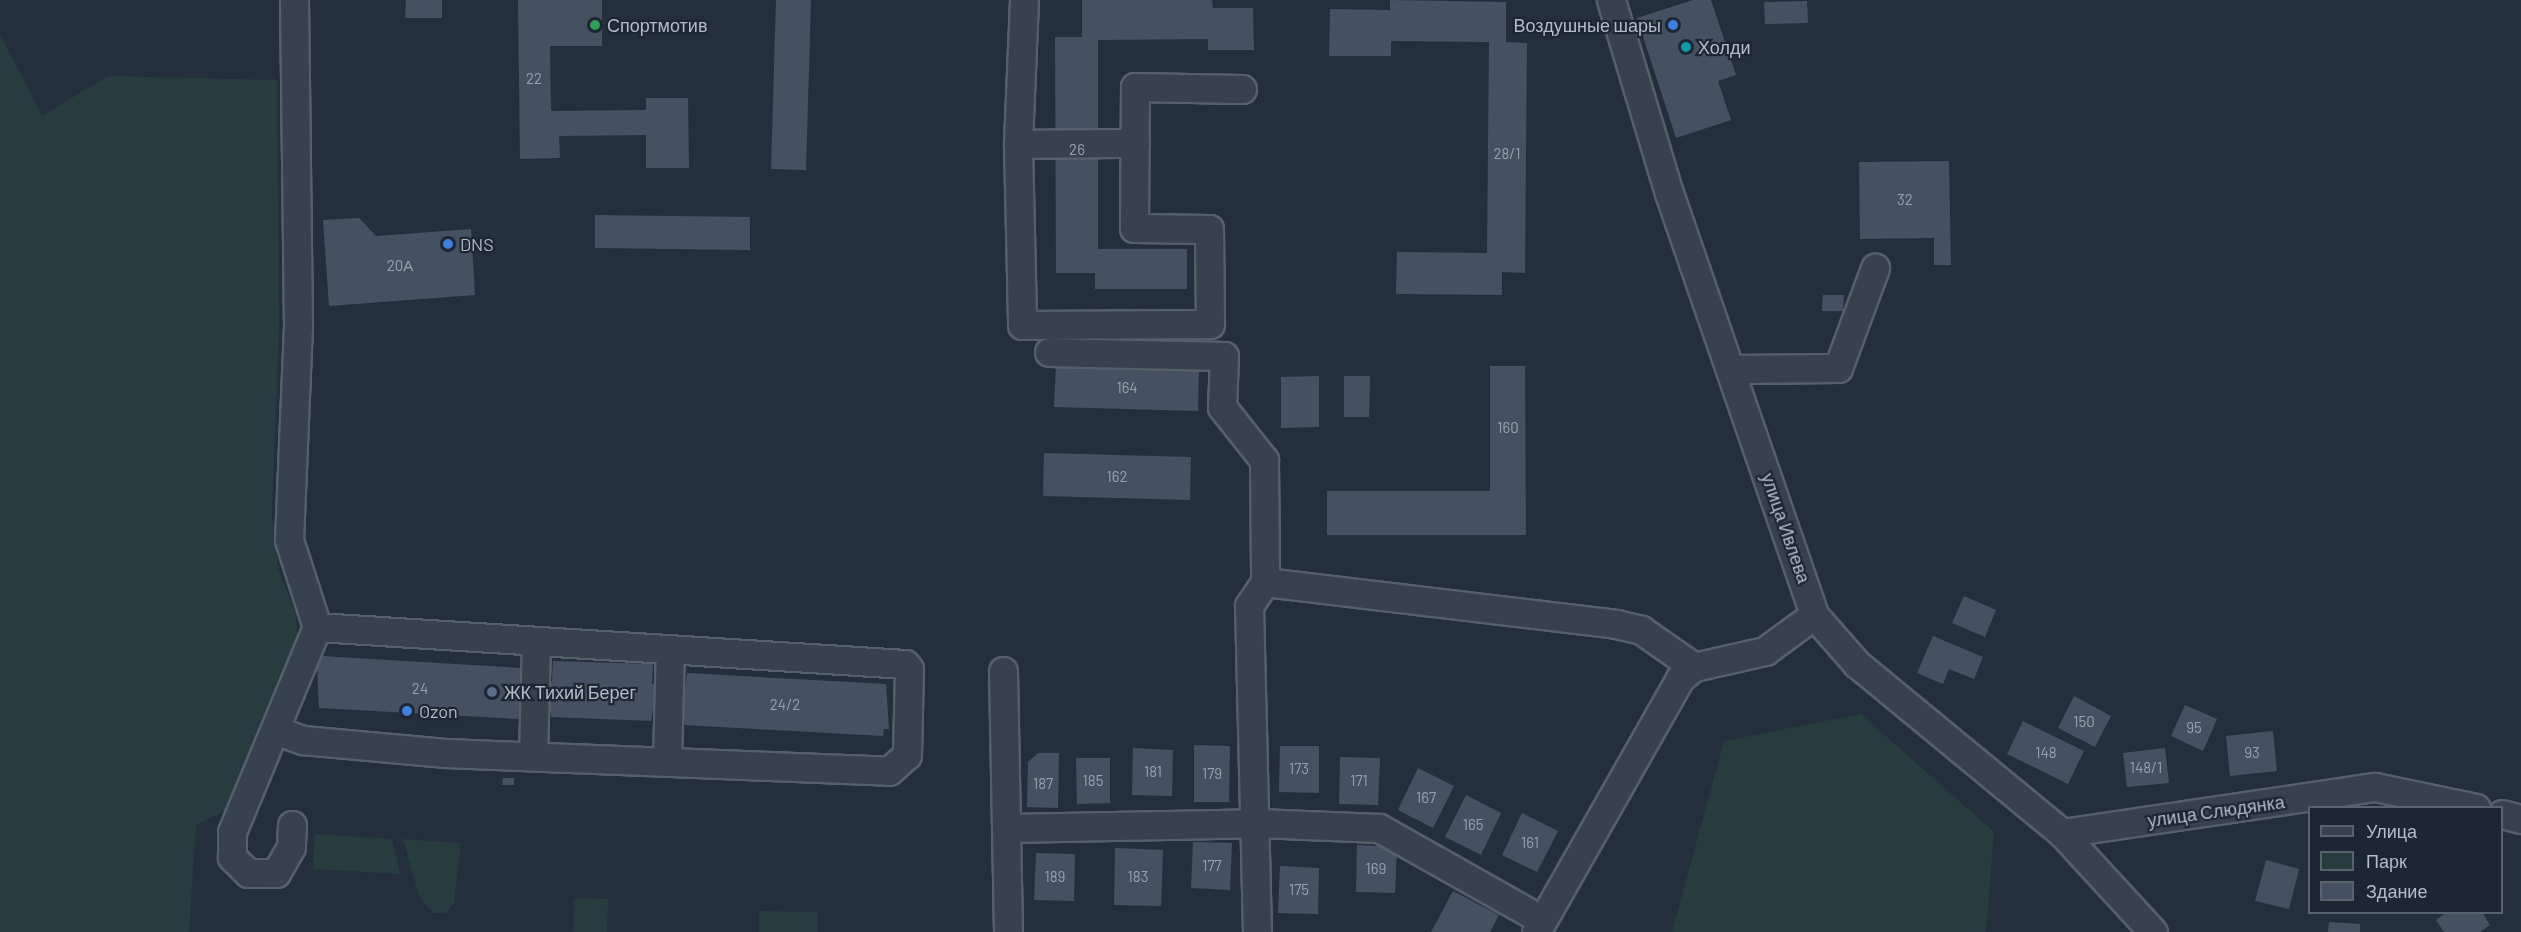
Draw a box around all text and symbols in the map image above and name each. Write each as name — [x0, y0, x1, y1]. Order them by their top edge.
place label: Спортмотив — [607, 14, 707, 36]
place label: Воздушные шары — [1513, 14, 1661, 36]
marker: Спортмотив — [588, 18, 602, 32]
marker: Воздушные шары — [1666, 18, 1680, 32]
place label: Холди — [1698, 36, 1750, 58]
marker: Холди — [1679, 40, 1693, 54]
house number: 22 — [526, 70, 542, 88]
house number: 26 — [1069, 141, 1085, 159]
house number: 28/1 — [1493, 145, 1521, 163]
house number: 32 — [1897, 191, 1913, 209]
place label: DNS — [460, 233, 494, 255]
marker: DNS — [441, 237, 455, 251]
house number: 20А — [387, 257, 413, 275]
house number: 164 — [1116, 379, 1138, 397]
house number: 160 — [1497, 419, 1519, 437]
house number: 162 — [1106, 468, 1128, 486]
street label: улица Ивлева — [1757, 470, 1815, 586]
house number: 24 — [412, 680, 428, 698]
place label: ЖК Тихий Берег — [504, 681, 636, 703]
marker: ЖК Тихий Берег — [485, 685, 499, 699]
house number: 24/2 — [770, 696, 800, 714]
place label: Ozon — [419, 700, 458, 722]
marker: Ozon — [400, 704, 414, 718]
house number: 150 — [2073, 713, 2095, 731]
house number: 95 — [2186, 719, 2202, 737]
house number: 148 — [2035, 744, 2057, 762]
house number: 93 — [2244, 744, 2260, 762]
house number: 148/1 — [2130, 759, 2162, 777]
house number: 173 — [1289, 760, 1309, 778]
house number: 181 — [1144, 763, 1162, 781]
house number: 179 — [1202, 765, 1222, 783]
house number: 185 — [1083, 772, 1103, 790]
house number: 171 — [1350, 772, 1368, 790]
house number: 187 — [1033, 775, 1053, 793]
house number: 167 — [1416, 789, 1436, 807]
street label: улица Слюдянка — [2146, 791, 2286, 831]
legend — [2308, 806, 2503, 914]
house number: 165 — [1463, 816, 1483, 834]
text: Улица — [2366, 820, 2417, 842]
house number: 161 — [1521, 834, 1539, 852]
text: Парк — [2366, 850, 2407, 872]
house number: 177 — [1202, 857, 1222, 875]
house number: 169 — [1366, 860, 1386, 878]
house number: 189 — [1045, 868, 1065, 886]
house number: 183 — [1128, 868, 1148, 886]
text: Здание — [2366, 880, 2427, 902]
house number: 175 — [1289, 881, 1309, 899]

